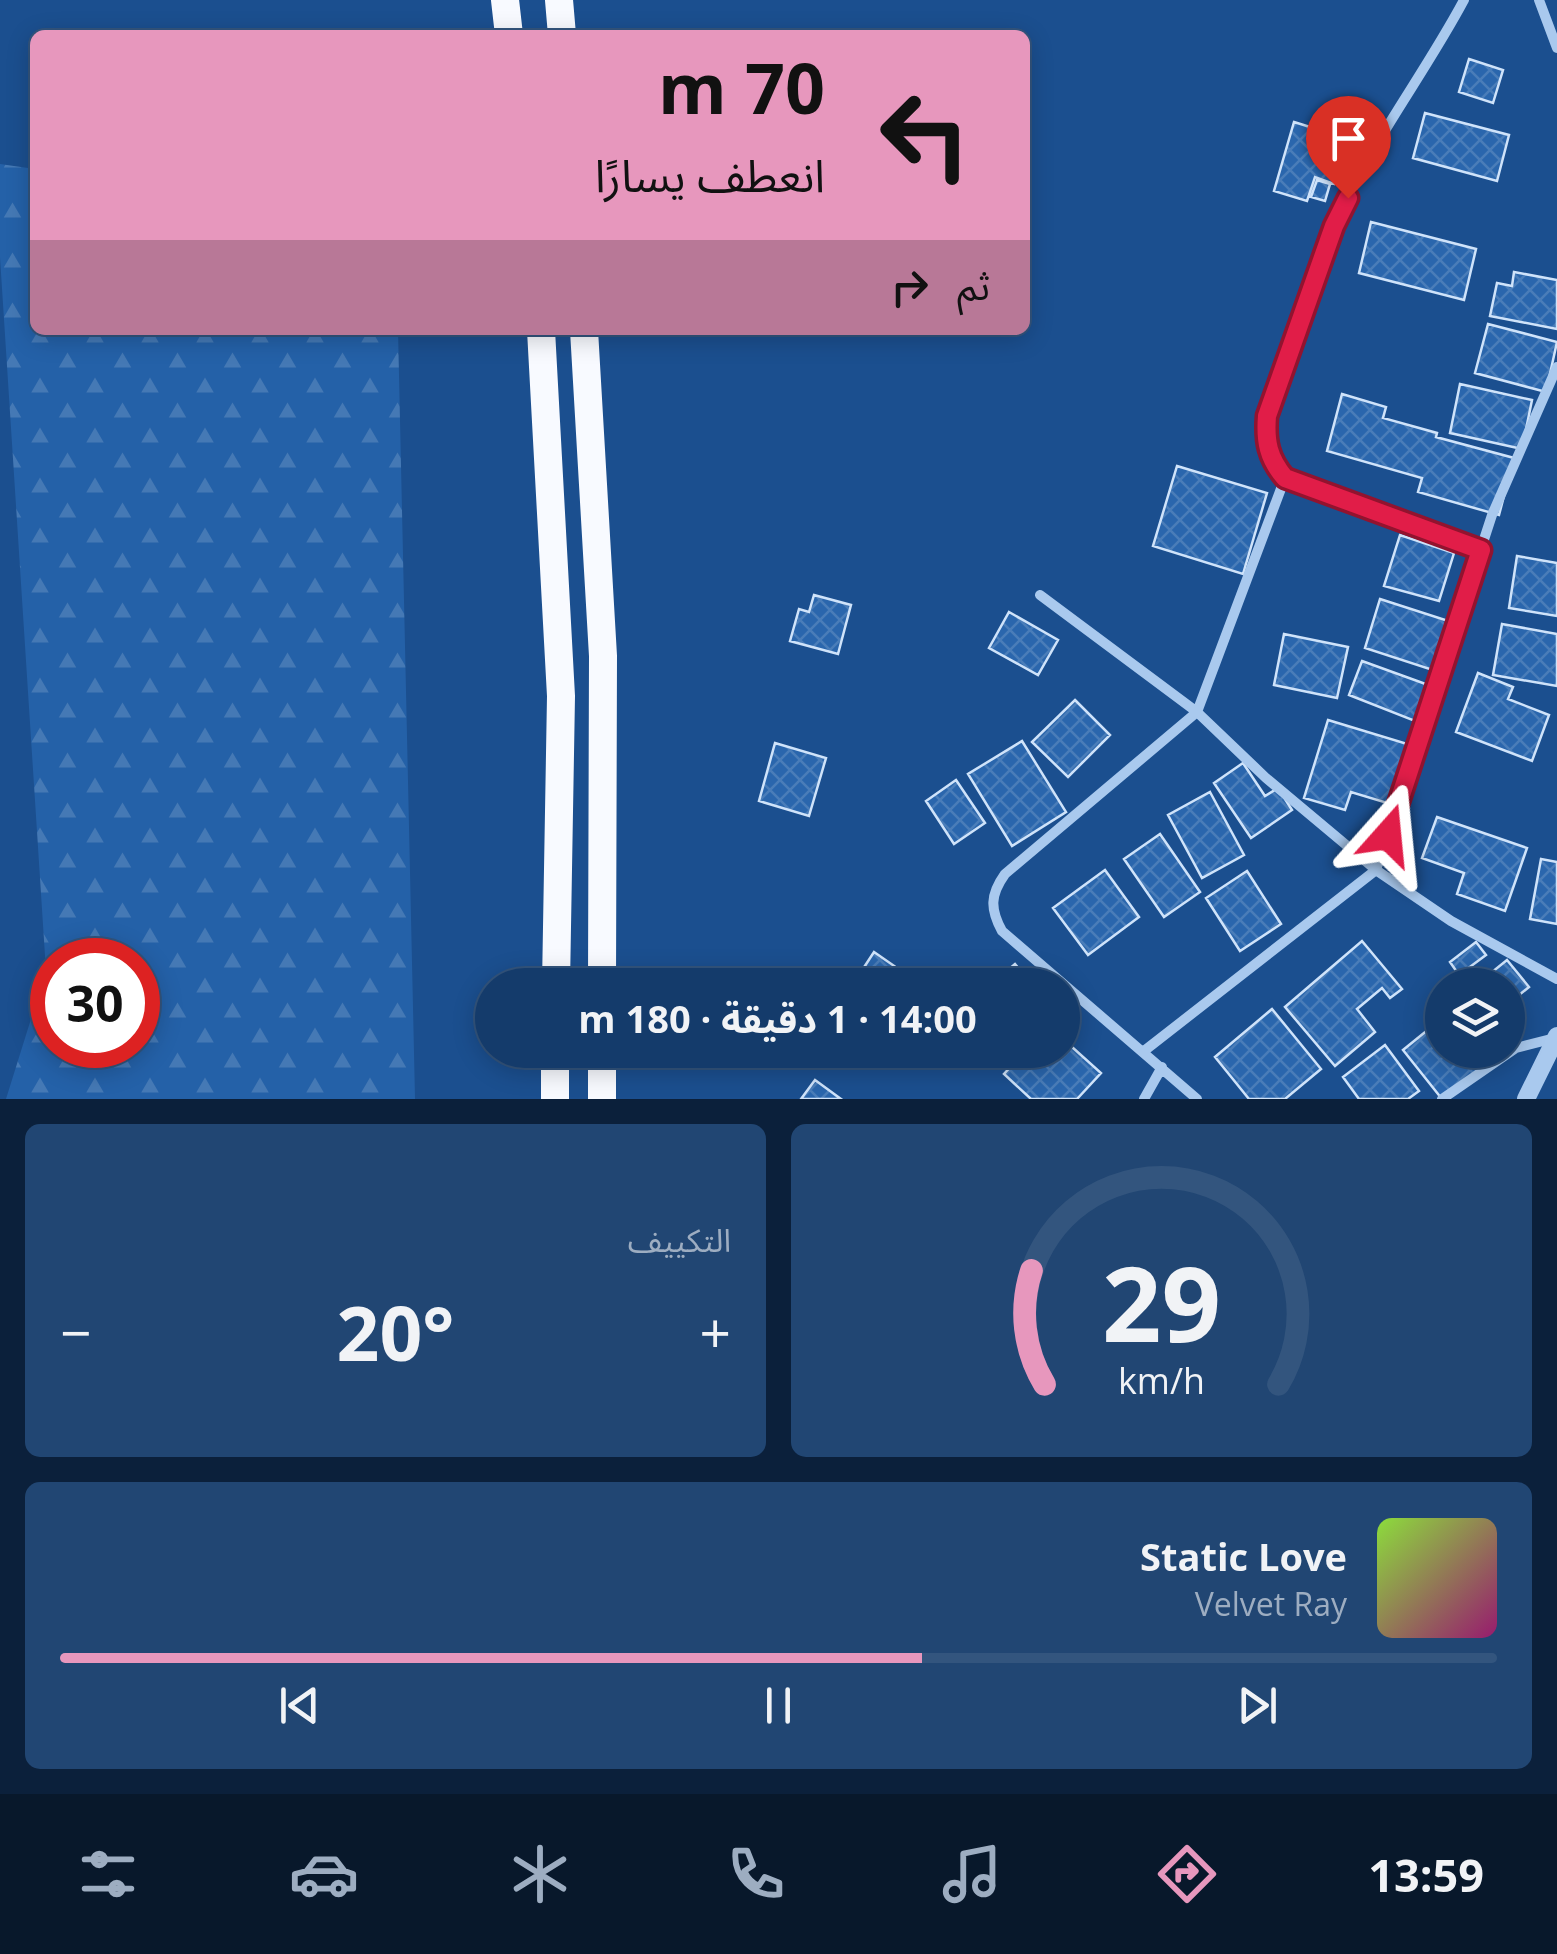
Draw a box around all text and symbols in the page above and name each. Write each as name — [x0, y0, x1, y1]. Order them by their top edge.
text: 70 m — [658, 39, 825, 135]
icon: left — [860, 70, 990, 200]
pin — [1306, 96, 1391, 199]
icon: arrive — [1321, 111, 1376, 166]
text: انعطف يسارًا — [595, 144, 825, 205]
text: ثم — [957, 259, 990, 311]
icon: right — [882, 260, 937, 315]
position arrow — [1336, 783, 1440, 887]
speed limit sign: 30 — [30, 938, 160, 1068]
map controls — [1425, 968, 1525, 1068]
button: layers — [1425, 968, 1525, 1068]
text: 14:00 · 1 دقيقة · 180 m — [578, 992, 977, 1044]
text: التكييف — [628, 1218, 731, 1261]
text: 29 — [1102, 1231, 1221, 1372]
text: 20° — [337, 1281, 454, 1383]
text: − — [60, 1294, 91, 1369]
text: + — [700, 1294, 731, 1369]
text: km/h — [1118, 1356, 1205, 1404]
text: Static Love — [1140, 1530, 1347, 1582]
text: Velvet Ray — [1195, 1582, 1347, 1625]
icon: previous — [272, 1678, 327, 1733]
icon: pause — [751, 1678, 806, 1733]
icon: next — [1230, 1678, 1285, 1733]
icon: filters — [73, 1839, 143, 1909]
icon: car — [289, 1839, 359, 1909]
icon: climate — [505, 1839, 575, 1909]
icon: phone — [721, 1839, 791, 1909]
icon: music — [937, 1839, 1007, 1909]
icon: directions — [1152, 1839, 1222, 1909]
text: 13:59 — [1368, 1844, 1484, 1905]

